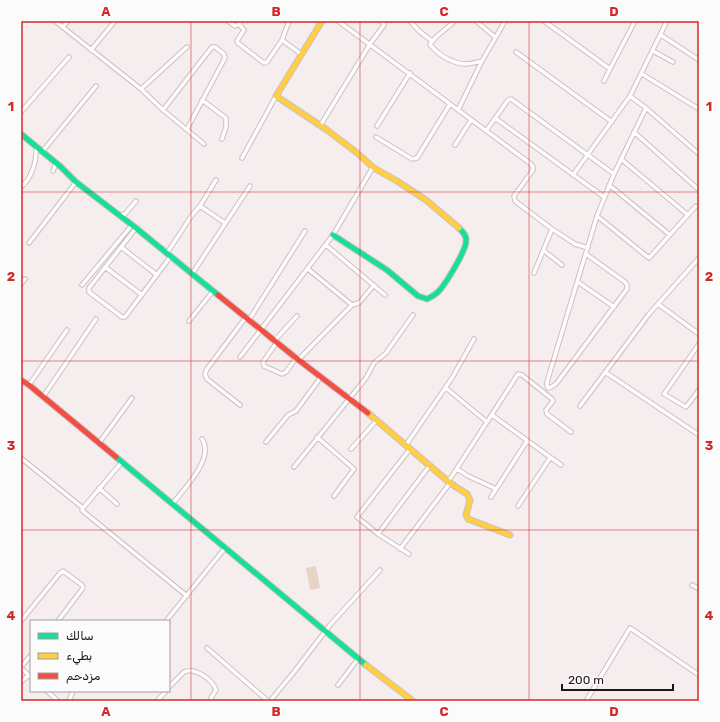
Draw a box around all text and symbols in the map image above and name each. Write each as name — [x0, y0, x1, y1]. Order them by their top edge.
text: A — [101, 4, 111, 19]
text: B — [271, 4, 281, 19]
text: C — [439, 4, 449, 19]
text: D — [609, 4, 619, 19]
text: 1 — [8, 99, 14, 114]
text: 1 — [706, 99, 712, 114]
text: 2 — [7, 269, 15, 284]
text: 2 — [705, 269, 713, 284]
text: 3 — [7, 438, 16, 453]
text: 3 — [705, 438, 714, 453]
text: 4 — [7, 608, 16, 623]
text: 4 — [705, 608, 714, 623]
legend — [30, 620, 170, 692]
text: سالك — [66, 629, 94, 643]
text: بطيء — [66, 649, 92, 665]
scale bar — [562, 666, 673, 692]
text: مزدحم — [66, 669, 101, 684]
text: 200 m — [568, 673, 604, 687]
text: A — [101, 704, 111, 719]
text: B — [271, 704, 281, 719]
text: C — [439, 704, 449, 719]
text: D — [609, 704, 619, 719]

